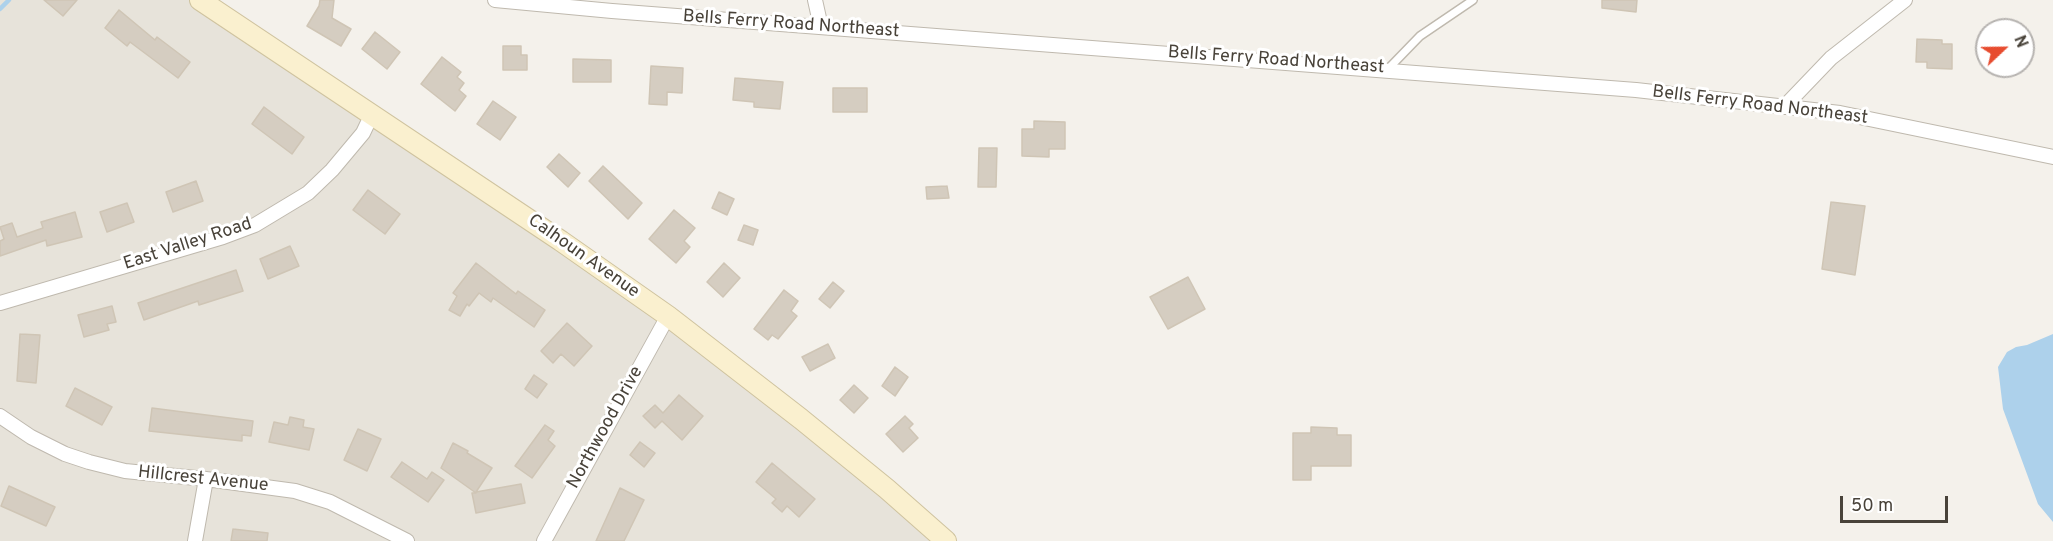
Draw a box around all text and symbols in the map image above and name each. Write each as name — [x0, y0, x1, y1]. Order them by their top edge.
street label: Bells Ferry Road Northeast — [682, 7, 900, 43]
north arrow — [1975, 18, 2035, 78]
text: N — [2008, 33, 2031, 51]
street label: Bells Ferry Road Northeast — [1167, 43, 1385, 79]
street label: Bells Ferry Road Northeast — [1651, 82, 1869, 130]
street label: Calhoun Avenue — [523, 211, 643, 303]
street label: East Valley Road — [121, 214, 255, 276]
street label: Northwood Drive — [563, 363, 649, 493]
street label: Hillcrest Avenue — [137, 462, 269, 498]
scale bar — [1843, 484, 1951, 522]
text: 50 m — [1851, 495, 1893, 518]

